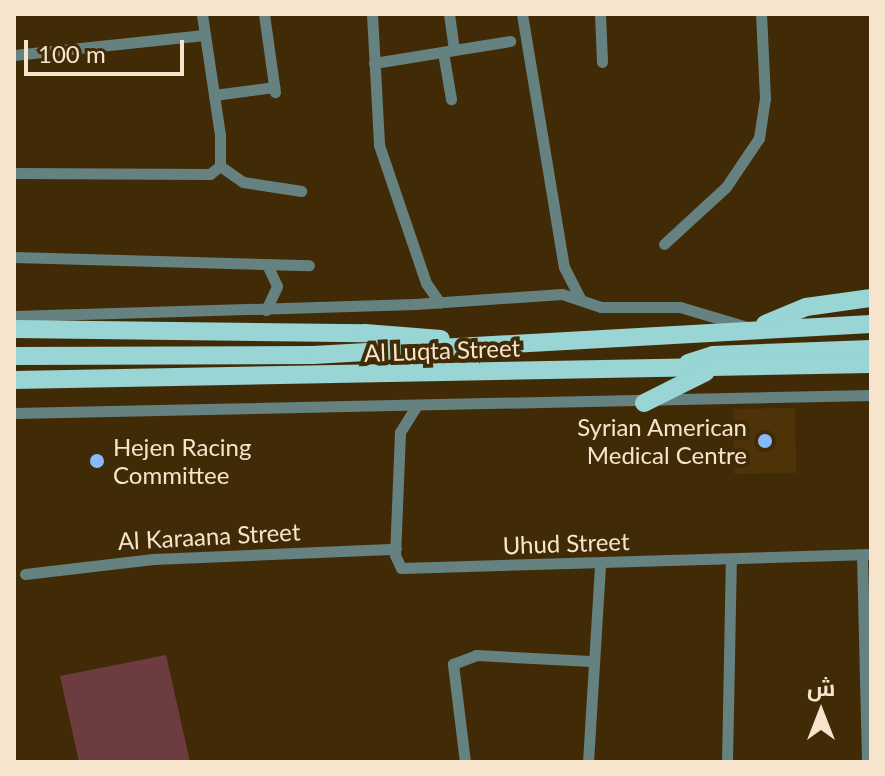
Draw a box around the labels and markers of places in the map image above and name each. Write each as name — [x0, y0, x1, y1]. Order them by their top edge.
place label: Syrian American Medical Centre — [576, 413, 747, 469]
marker: Syrian American Medical Centre — [754, 430, 776, 452]
place label: Hejen Racing Committee — [113, 433, 251, 489]
marker: Hejen Racing Committee — [88, 452, 106, 470]

